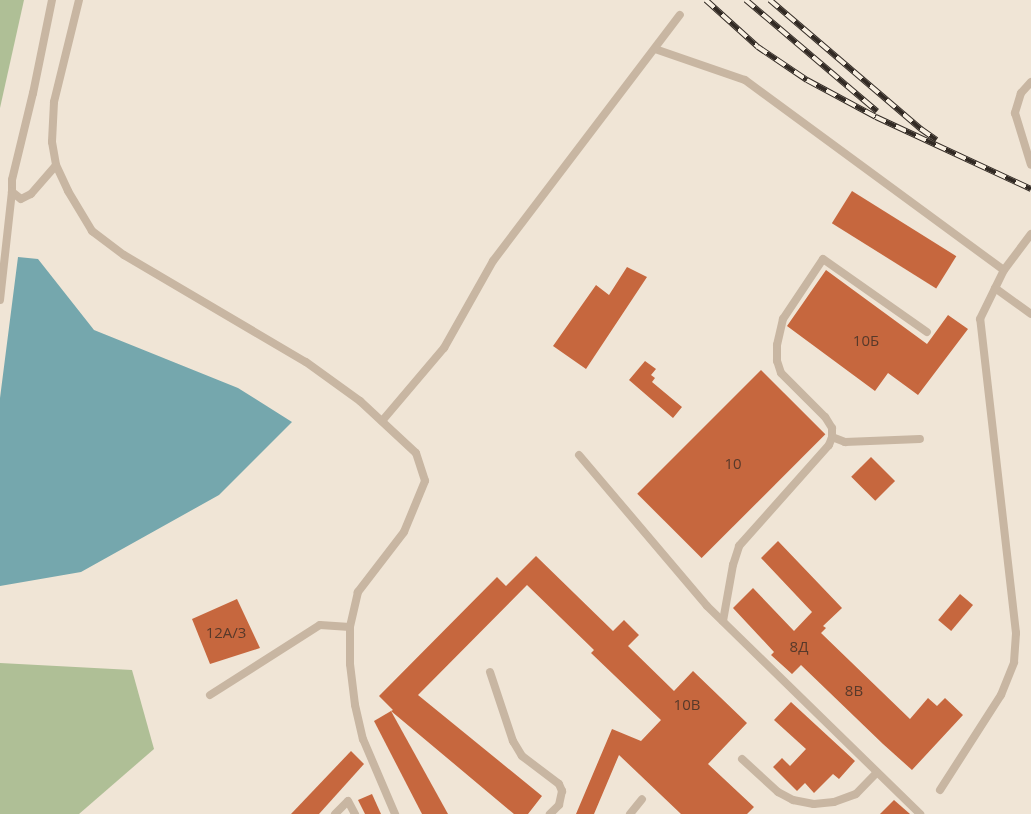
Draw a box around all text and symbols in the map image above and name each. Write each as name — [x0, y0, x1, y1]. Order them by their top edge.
house number: 10Б — [853, 332, 879, 350]
house number: 10 — [724, 455, 742, 473]
house number: 12А/3 — [206, 624, 246, 642]
house number: 8Д — [790, 638, 808, 656]
house number: 8В — [845, 682, 863, 700]
house number: 10В — [674, 696, 700, 714]

